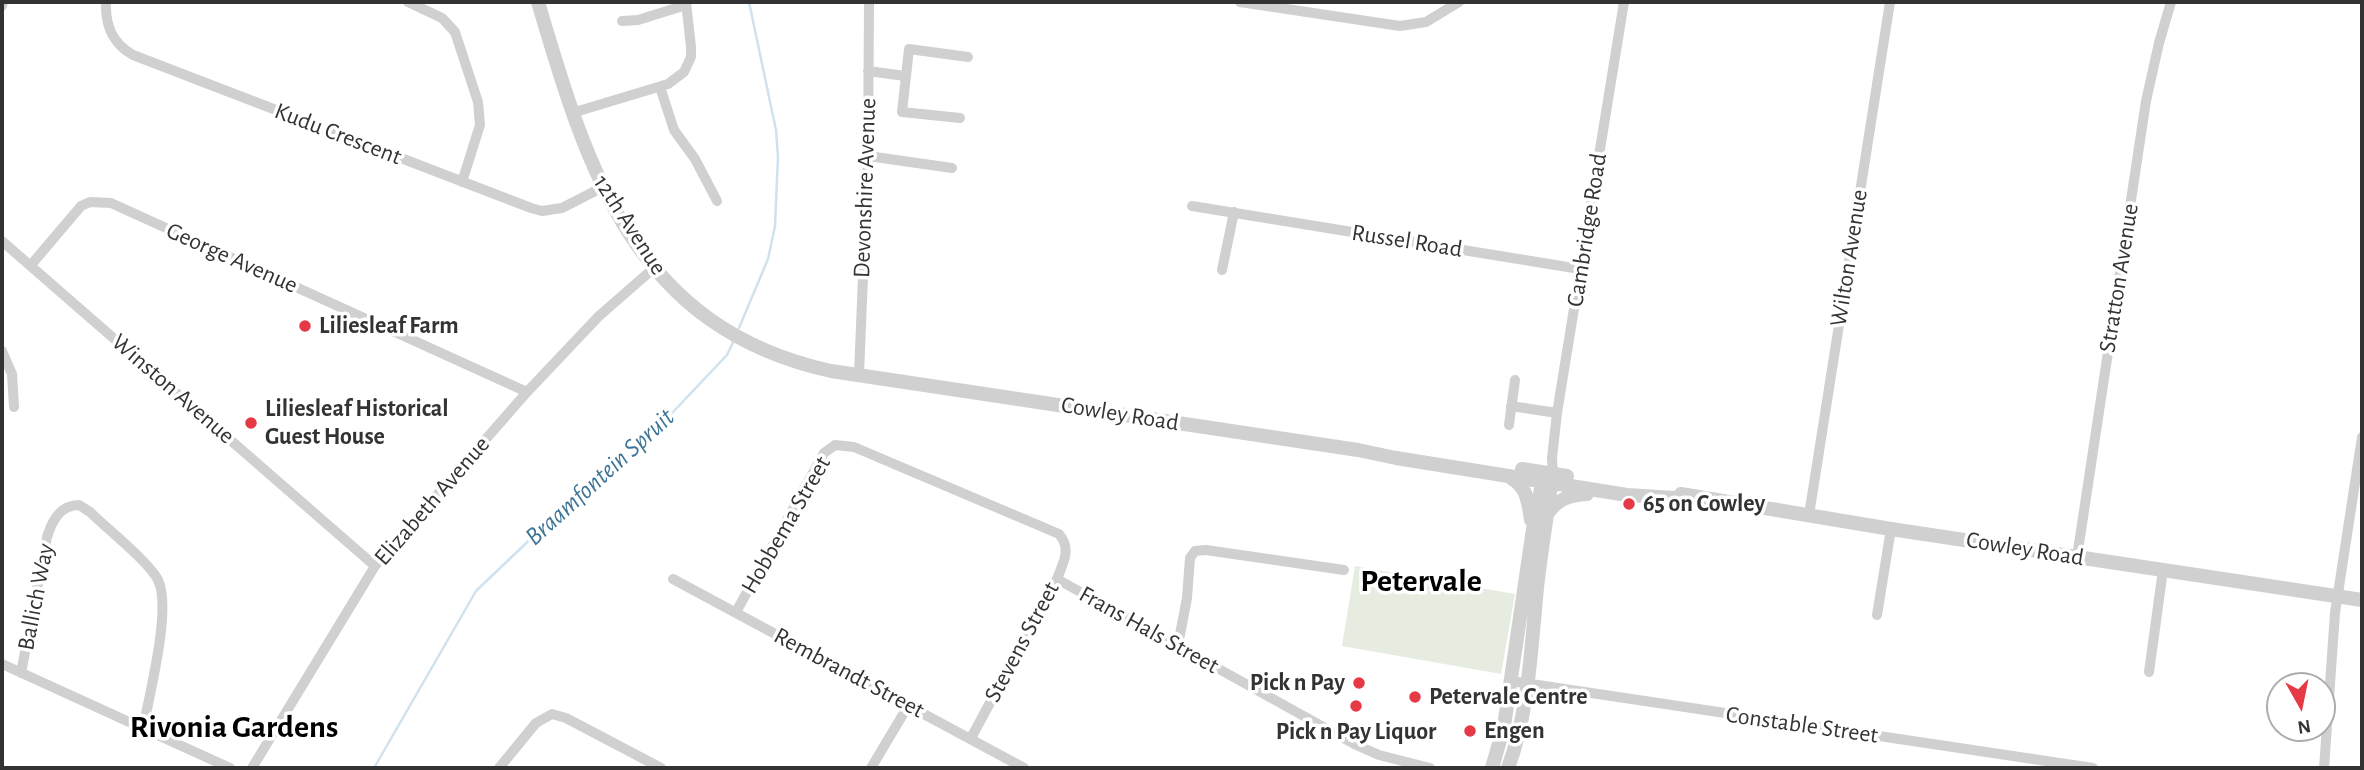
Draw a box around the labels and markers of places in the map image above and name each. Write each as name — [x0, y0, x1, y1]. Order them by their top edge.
place label: Liliesleaf Farm — [319, 312, 459, 340]
marker: Liliesleaf Farm — [297, 318, 313, 334]
place label: Liliesleaf Historical Guest House — [265, 395, 449, 451]
marker: Liliesleaf Historical Guest House — [243, 415, 259, 431]
place label: 65 on Cowley — [1643, 490, 1765, 518]
marker: 65 on Cowley — [1621, 496, 1637, 512]
place label: Pick n Pay — [1250, 669, 1345, 697]
marker: Pick n Pay — [1351, 675, 1367, 691]
place label: Petervale Centre — [1429, 683, 1588, 711]
marker: Petervale Centre — [1407, 689, 1423, 705]
marker: Pick n Pay Liquor — [1348, 698, 1364, 714]
place label: Engen — [1484, 717, 1545, 745]
place label: Pick n Pay Liquor — [1276, 718, 1436, 746]
marker: Engen — [1462, 723, 1478, 739]

